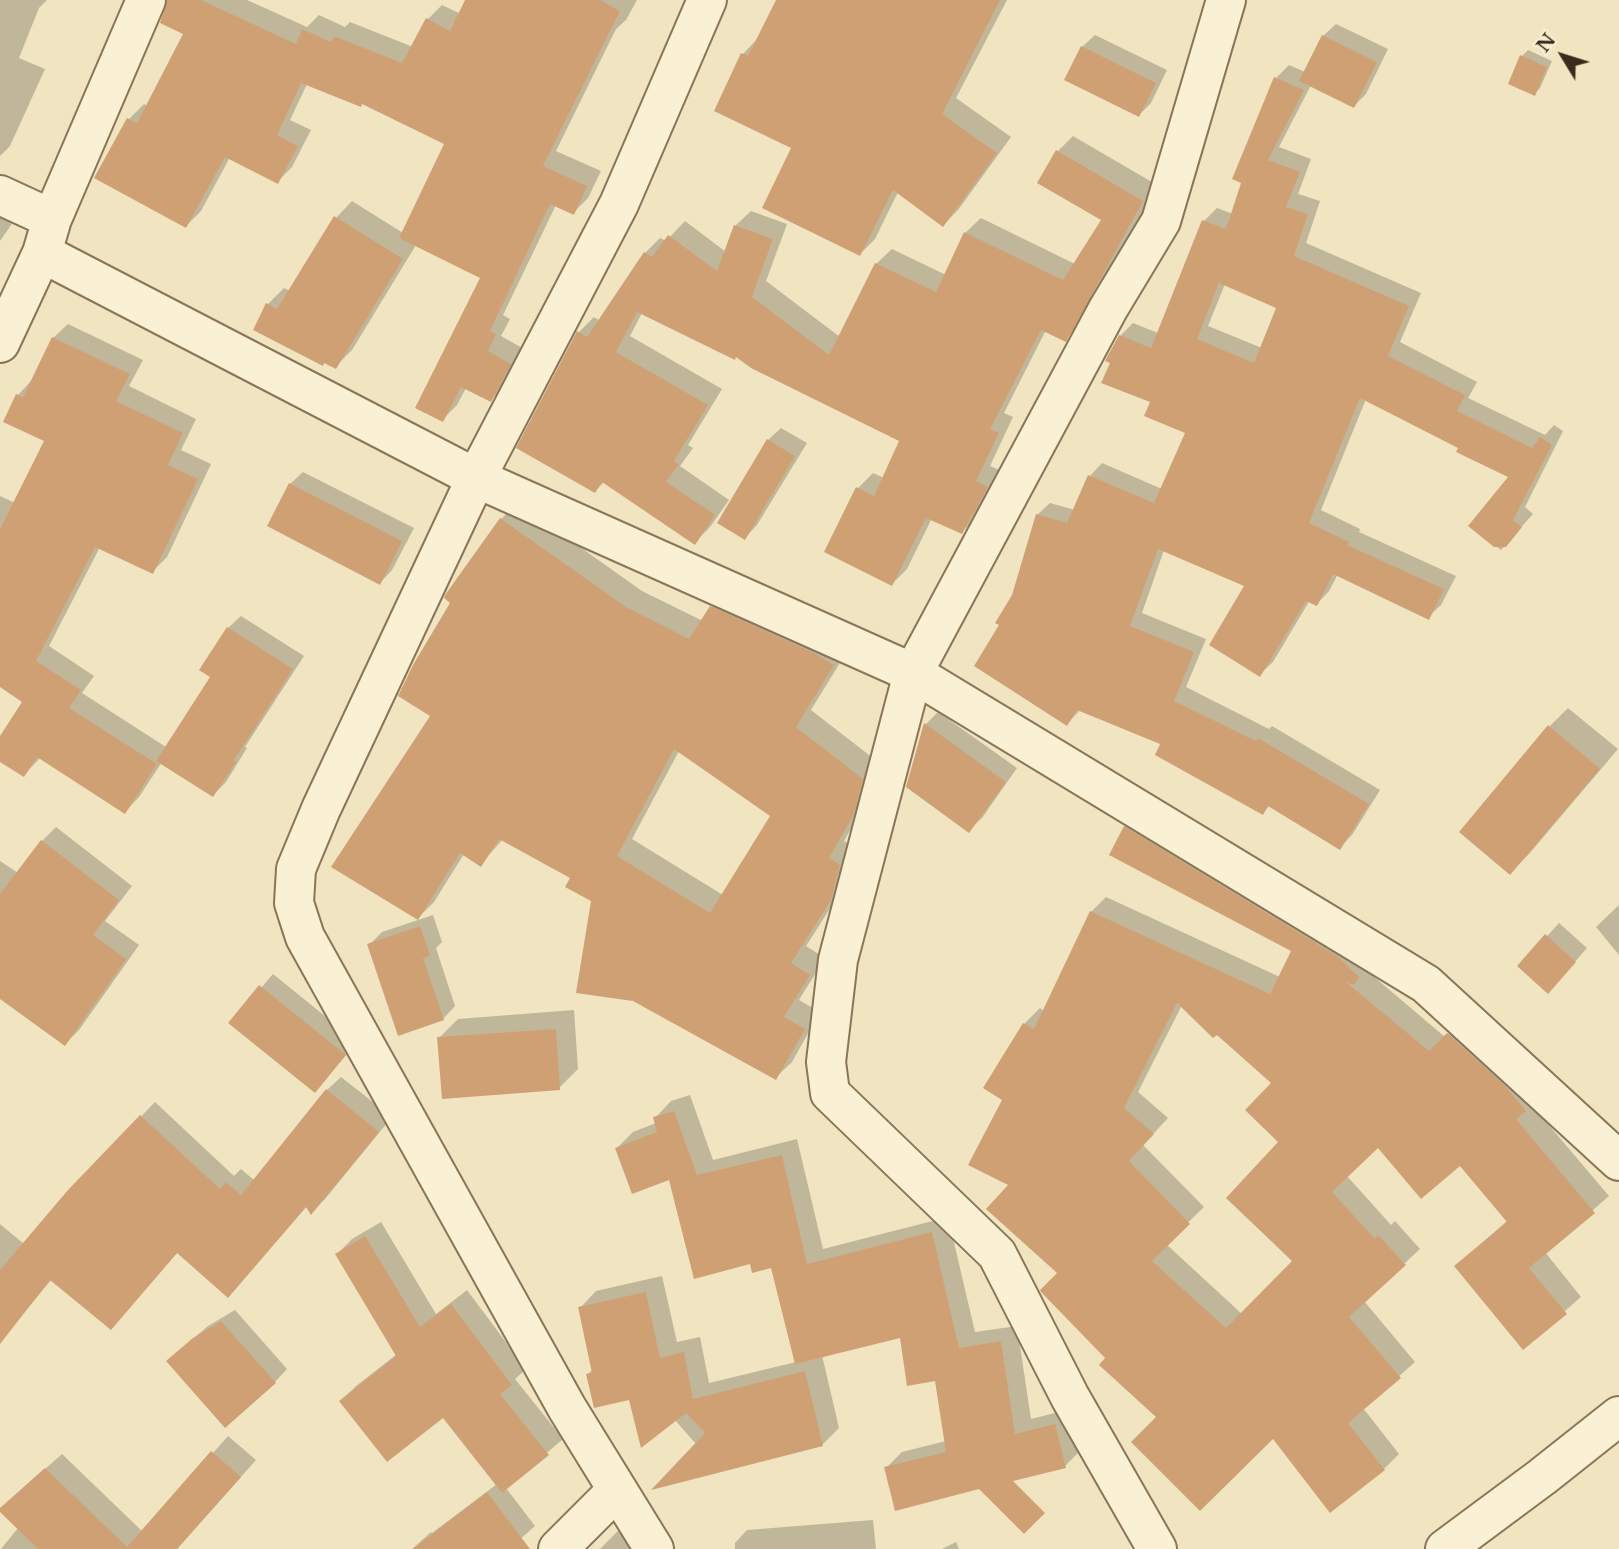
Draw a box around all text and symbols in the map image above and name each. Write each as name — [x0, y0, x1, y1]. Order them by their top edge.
north arrow — [1528, 21, 1598, 91]
text: N — [1531, 29, 1561, 57]

